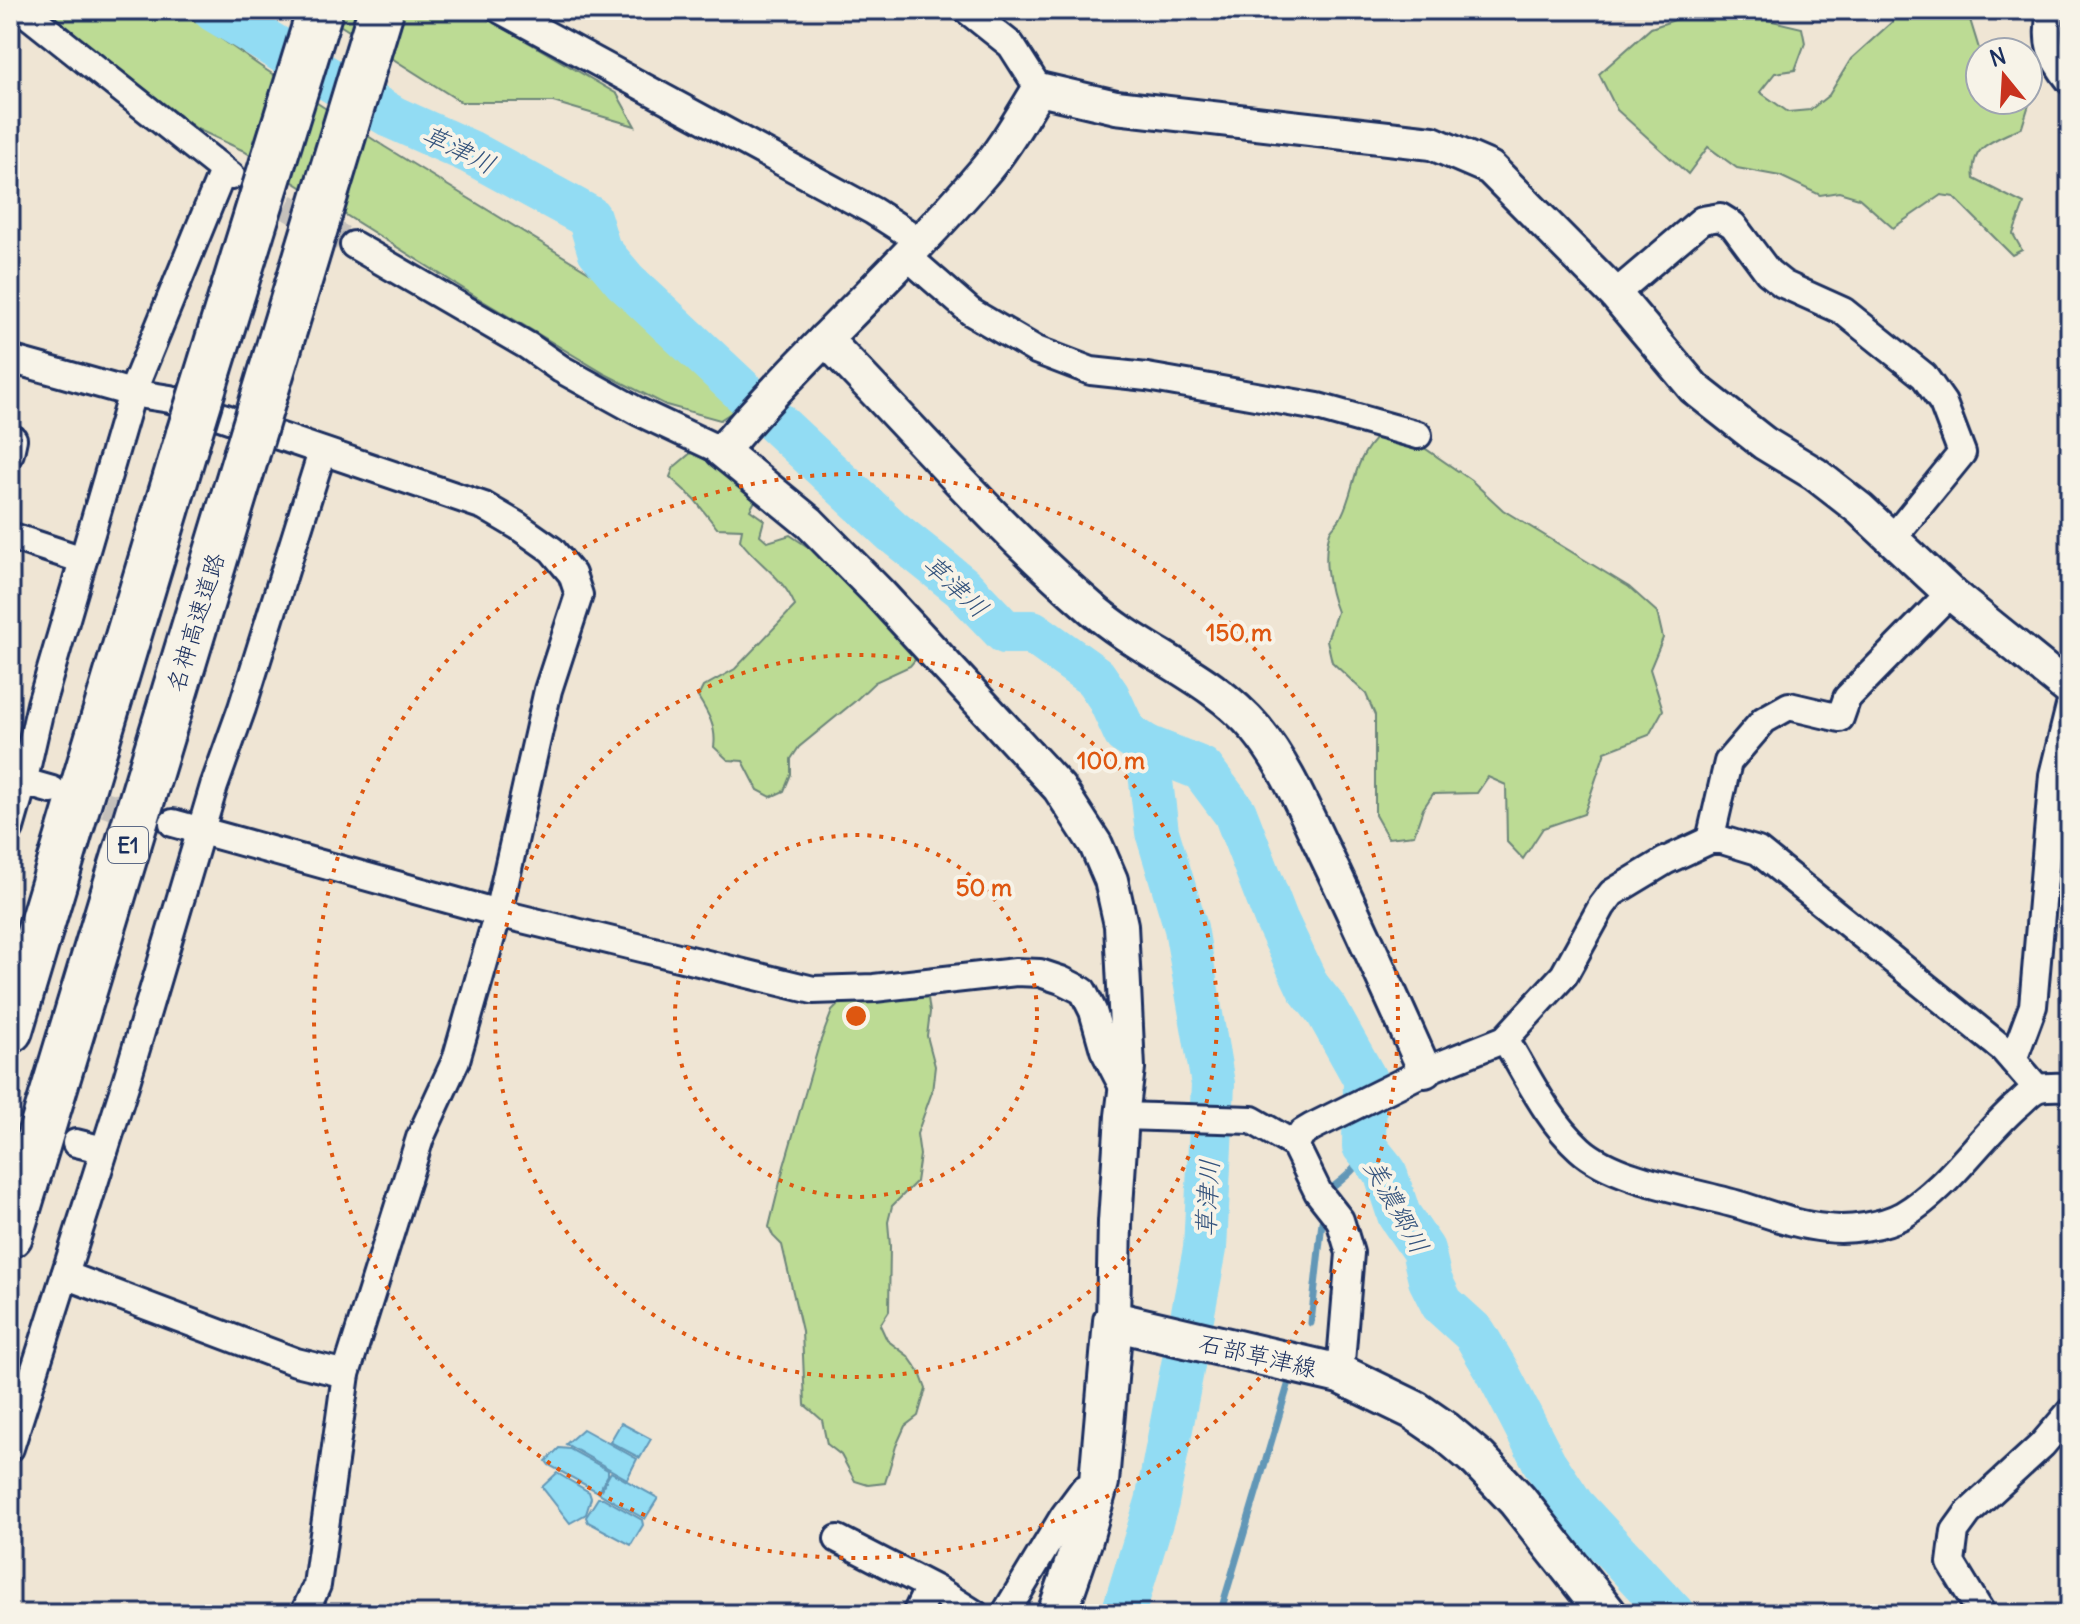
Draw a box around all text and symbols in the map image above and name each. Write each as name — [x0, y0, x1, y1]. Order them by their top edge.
north arrow — [1964, 36, 2044, 116]
text: N — [1986, 41, 2009, 73]
water label: 草津川 — [417, 117, 501, 181]
water label: 草津川 — [916, 547, 996, 625]
street label: 名神高速道路 — [160, 549, 230, 695]
text: 150 m — [1206, 617, 1272, 647]
text: 100 m — [1077, 745, 1145, 775]
road number: E1 — [108, 827, 148, 863]
text: 50 m — [956, 872, 1012, 902]
centre of rings — [842, 1002, 870, 1030]
water label: 美濃郷川 — [1357, 1153, 1437, 1259]
water label: 草津川 — [1188, 1158, 1226, 1238]
street label: 石部草津線 — [1196, 1327, 1320, 1383]

